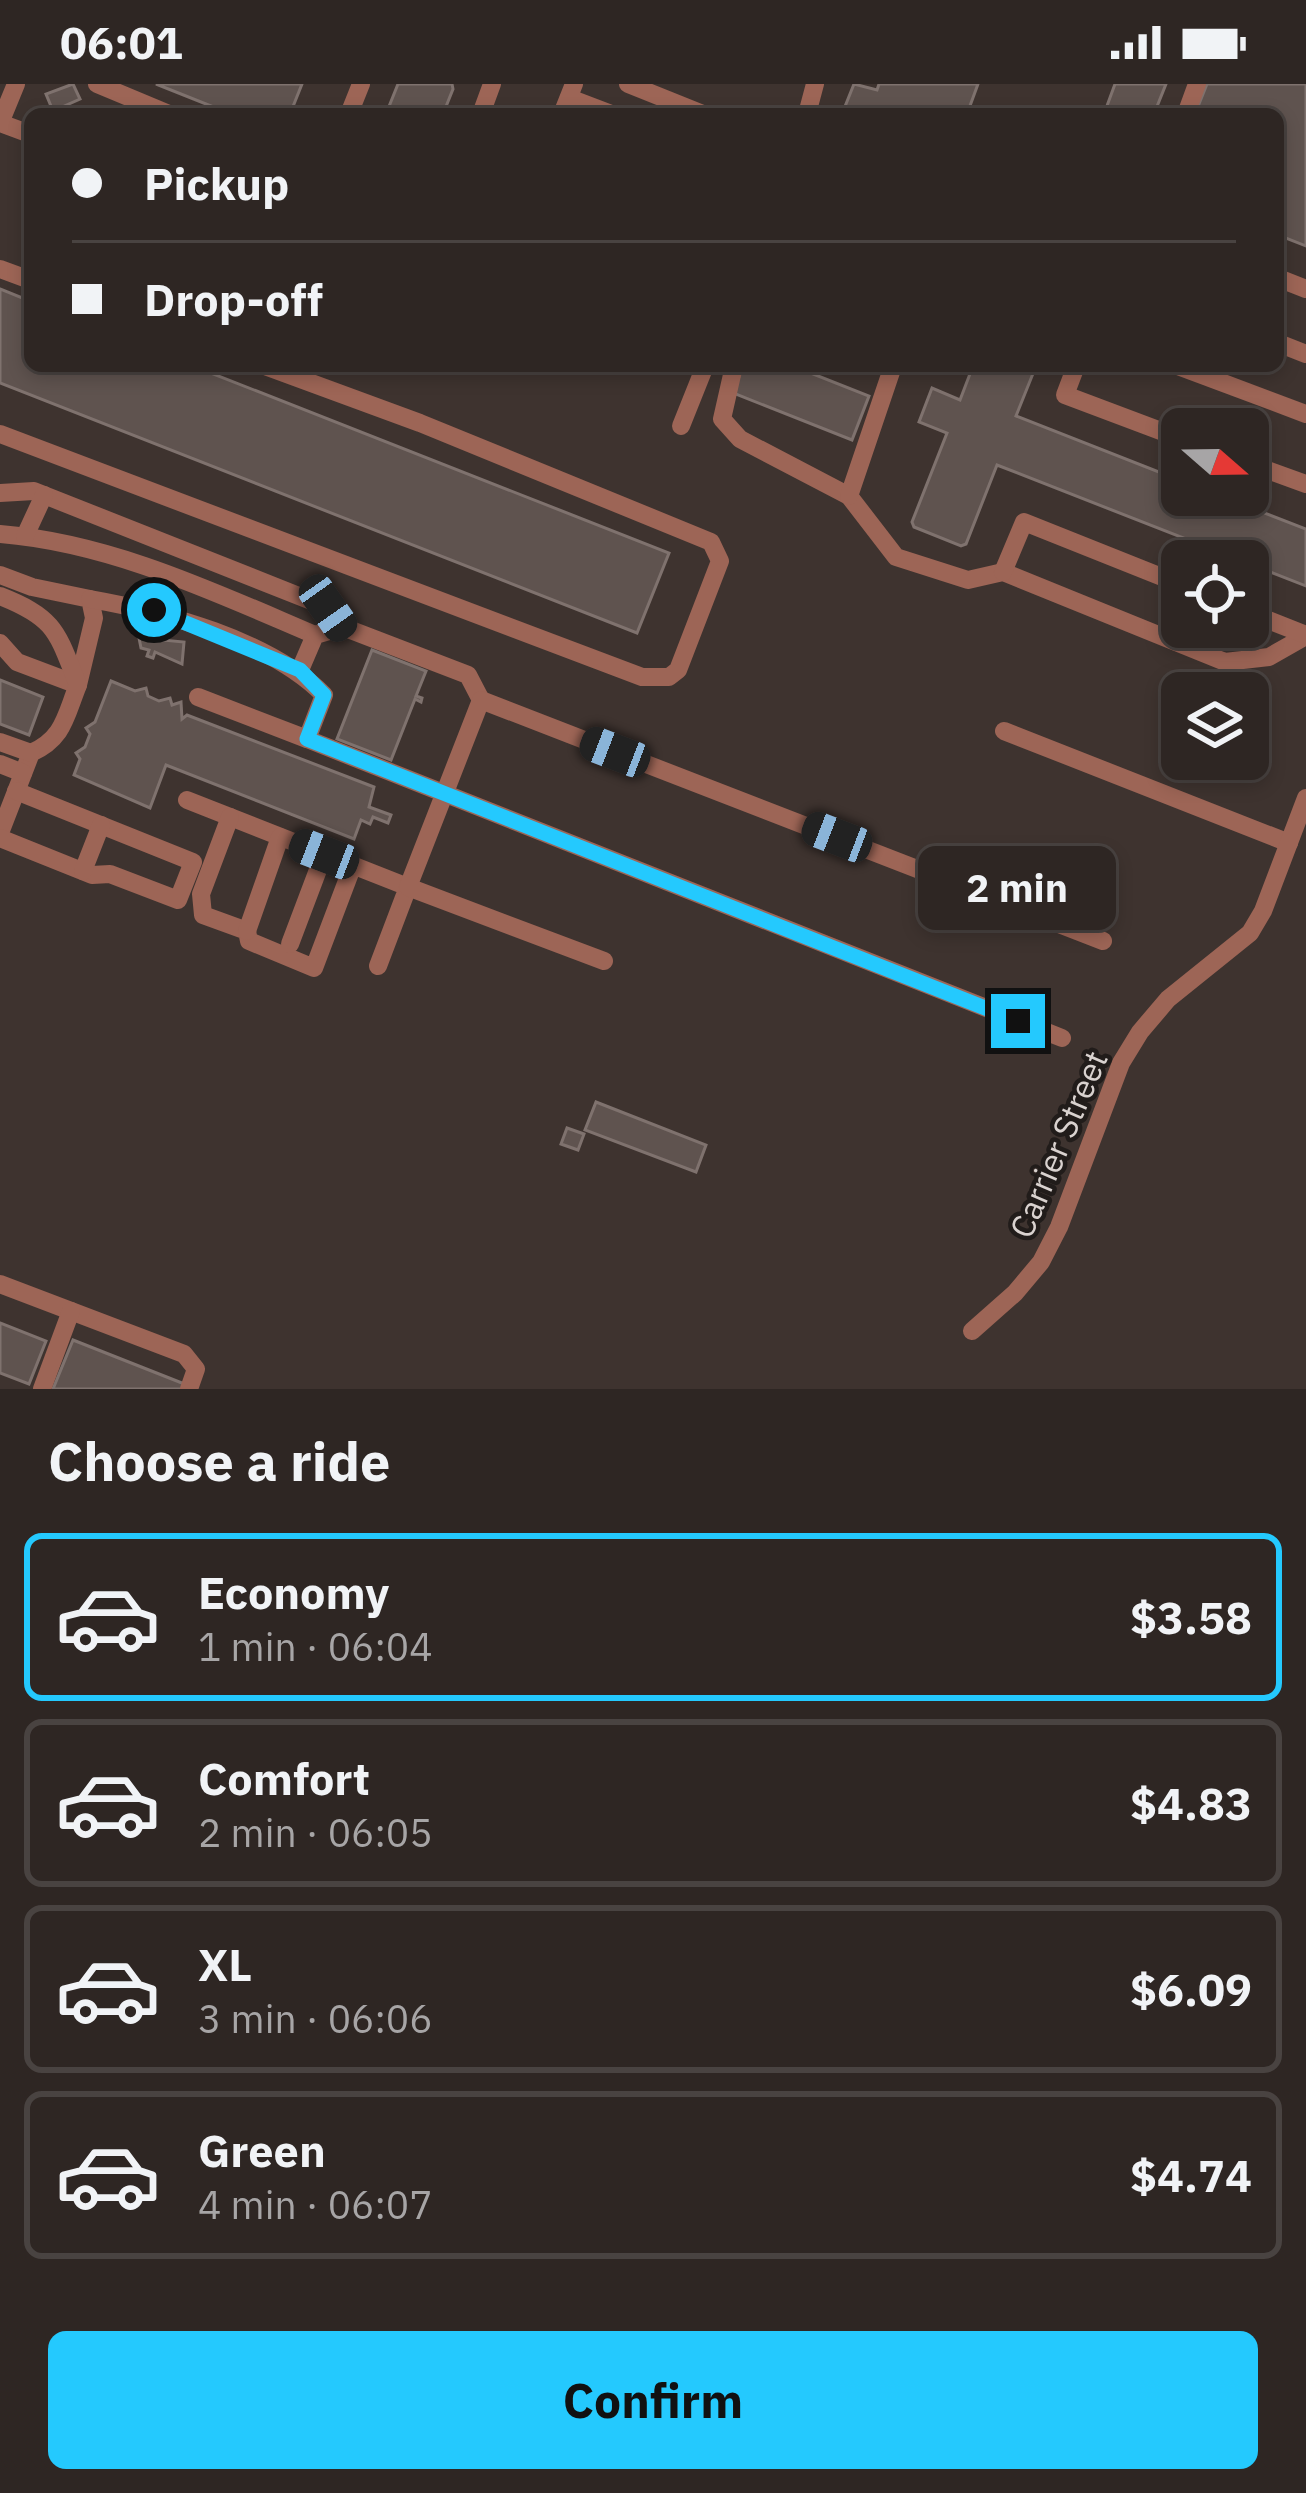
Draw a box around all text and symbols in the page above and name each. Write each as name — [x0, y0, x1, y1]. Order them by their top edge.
text: 06:01 — [60, 13, 183, 71]
text: Pickup — [144, 154, 289, 212]
text: Drop-off — [144, 270, 323, 328]
north arrow — [1161, 408, 1269, 516]
map controls — [1161, 408, 1269, 780]
button: locate — [1161, 540, 1269, 648]
car — [293, 568, 363, 648]
route start — [127, 583, 181, 637]
button: layers — [1161, 672, 1269, 780]
car — [575, 722, 655, 782]
car — [797, 807, 877, 867]
car — [284, 824, 364, 884]
callout: 2 min — [919, 847, 1117, 931]
text: 2 min — [966, 862, 1068, 913]
route end — [991, 994, 1045, 1048]
street label: Carrier Street — [999, 1044, 1117, 1244]
text: Choose a ride — [48, 1426, 390, 1496]
icon: car — [54, 1563, 162, 1671]
text: Economy — [198, 1563, 389, 1621]
text: $3.58 — [1130, 1588, 1252, 1646]
text: 1 min · 06:04 — [198, 1621, 433, 1672]
icon: car — [54, 1749, 162, 1857]
text: Comfort — [198, 1749, 370, 1807]
text: $4.83 — [1130, 1774, 1252, 1832]
text: 2 min · 06:05 — [198, 1807, 433, 1858]
icon: car — [54, 1935, 162, 2043]
text: XL — [198, 1935, 252, 1993]
text: $6.09 — [1130, 1960, 1252, 2018]
text: 3 min · 06:06 — [198, 1993, 433, 2044]
icon: car — [54, 2121, 162, 2229]
text: Green — [198, 2121, 326, 2179]
text: $4.74 — [1130, 2146, 1252, 2204]
text: 4 min · 06:07 — [198, 2179, 433, 2230]
button: Confirm — [48, 2331, 1258, 2469]

